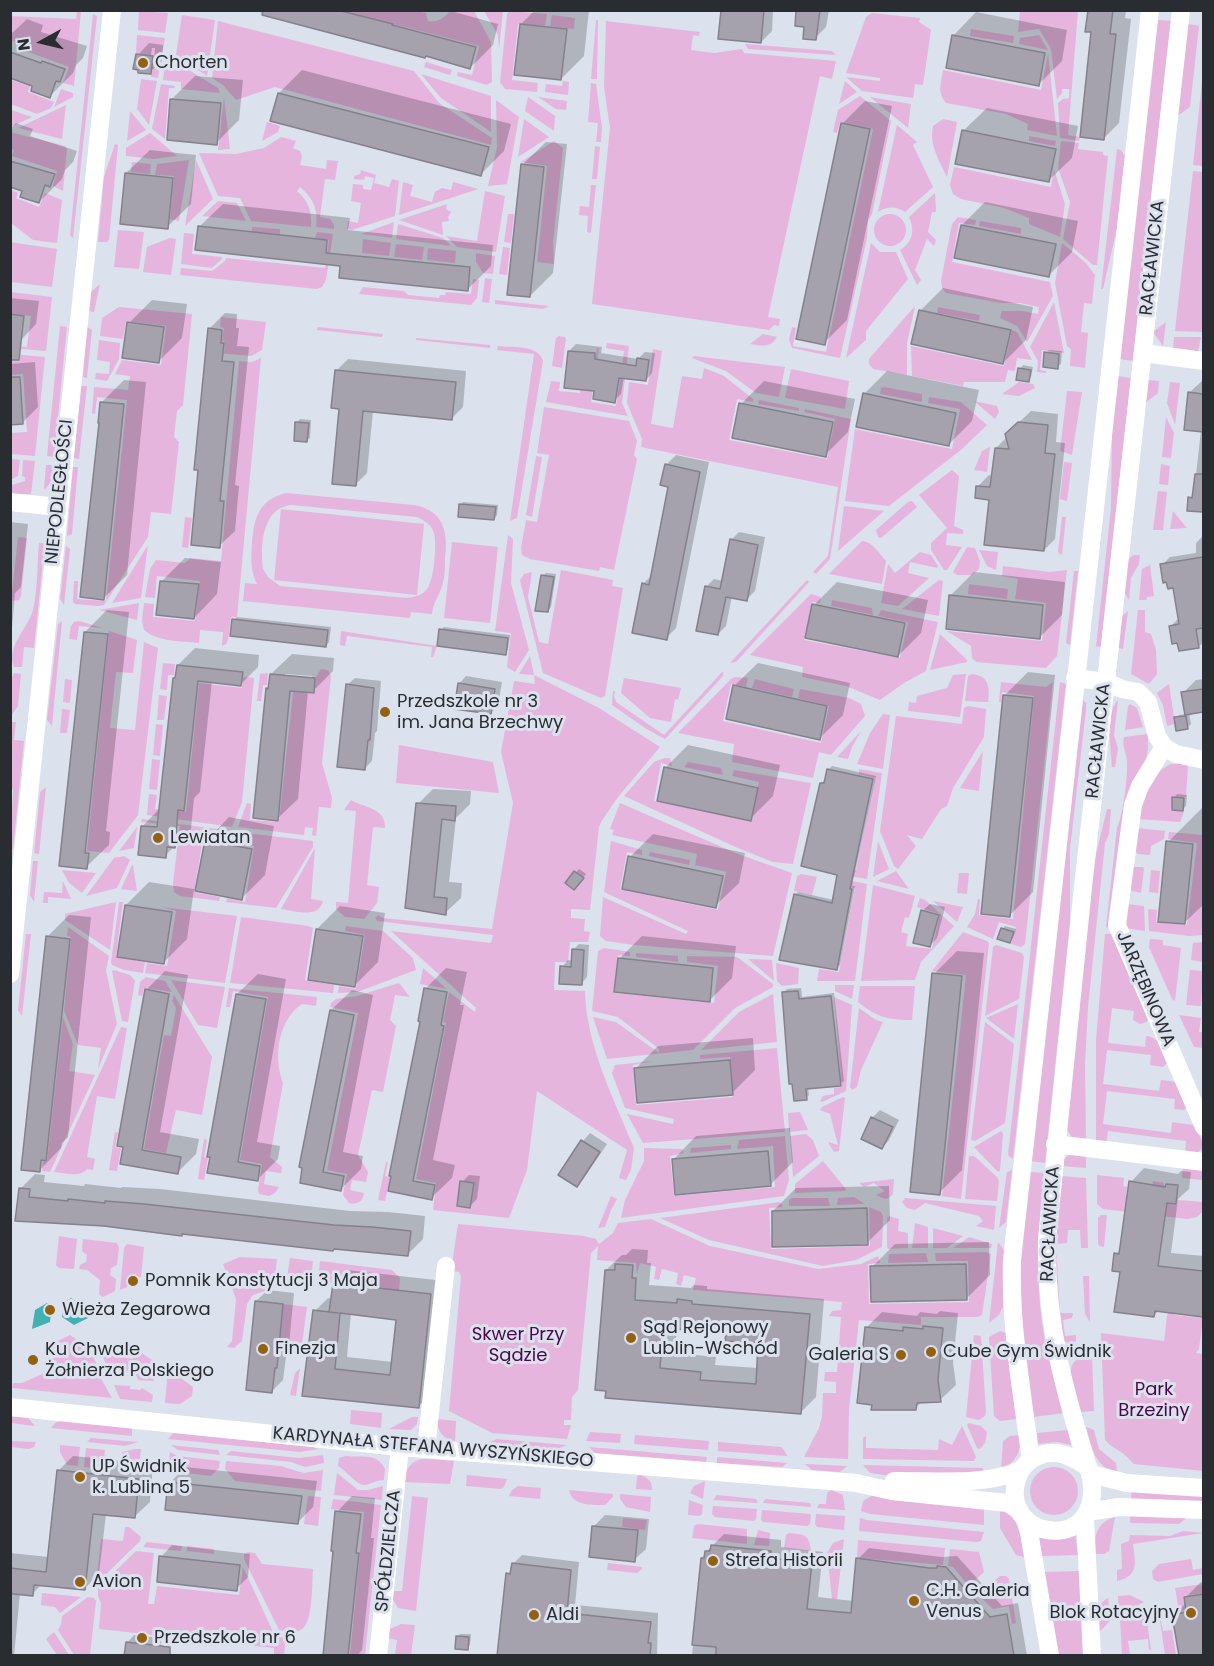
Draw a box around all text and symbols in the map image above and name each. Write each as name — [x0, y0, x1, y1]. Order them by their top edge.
north arrow — [12, 12, 72, 72]
text: N — [11, 37, 36, 52]
place label: Chorten — [155, 52, 228, 74]
marker: Chorten — [136, 56, 150, 70]
street label: RACŁAWICKA — [1136, 199, 1170, 317]
street label: NIEPODLEGŁOŚCI — [42, 419, 78, 565]
street label: RACŁAWICKA — [1082, 682, 1116, 800]
place label: Przedszkole nr 3 im. Jana Brzechwy — [397, 691, 563, 734]
marker: Przedszkole nr 3 im. Jana Brzechwy — [378, 705, 392, 719]
place label: Lewiatan — [170, 827, 251, 849]
marker: Lewiatan — [151, 831, 165, 845]
street label: JARZĘBINOWA — [1111, 928, 1179, 1050]
street label: RACŁAWICKA — [1037, 1166, 1065, 1282]
place label: Pomnik Konstytucji 3 Maja — [145, 1270, 378, 1292]
marker: Pomnik Konstytucji 3 Maja — [126, 1274, 140, 1288]
place label: Wieża Zegarowa — [62, 1299, 211, 1321]
marker: Wieża Zegarowa — [43, 1303, 57, 1317]
place label: Sąd Rejonowy Lublin-Wschód — [643, 1317, 778, 1360]
park label: Skwer Przy Sądzie — [472, 1324, 564, 1366]
marker: Sąd Rejonowy Lublin-Wschód — [624, 1331, 638, 1345]
place label: Finezja — [275, 1338, 336, 1360]
place label: Ku Chwale Żołnierza Polskiego — [45, 1339, 214, 1382]
place label: Cube Gym Świdnik — [943, 1341, 1111, 1363]
marker: Finezja — [256, 1342, 270, 1356]
place label: Galeria S — [809, 1344, 889, 1366]
marker: Cube Gym Świdnik — [924, 1345, 938, 1359]
marker: Galeria S — [894, 1348, 908, 1362]
marker: Ku Chwale Żołnierza Polskiego — [26, 1353, 40, 1367]
park label: Park Brzeziny — [1118, 1379, 1190, 1422]
street label: KARDYNAŁA STEFANA WYSZYŃSKIEGO — [272, 1423, 594, 1473]
place label: UP Świdnik k. Lublina 5 — [92, 1456, 190, 1498]
marker: UP Świdnik k. Lublina 5 — [73, 1470, 87, 1484]
street label: SPÓŁDZIELCZA — [372, 1489, 406, 1613]
place label: Strefa Historii — [725, 1550, 843, 1572]
marker: Strefa Historii — [706, 1554, 720, 1568]
place label: Avion — [92, 1571, 142, 1593]
marker: Avion — [73, 1575, 87, 1589]
place label: C.H. Galeria Venus — [926, 1580, 1030, 1622]
marker: C.H. Galeria Venus — [907, 1594, 921, 1608]
place label: Blok Rotacyjny — [1050, 1602, 1179, 1624]
place label: Aldi — [546, 1604, 579, 1626]
marker: Blok Rotacyjny — [1184, 1606, 1198, 1620]
marker: Aldi — [527, 1608, 541, 1622]
place label: Przedszkole nr 6 — [154, 1627, 296, 1649]
marker: Przedszkole nr 6 — [135, 1631, 149, 1645]

